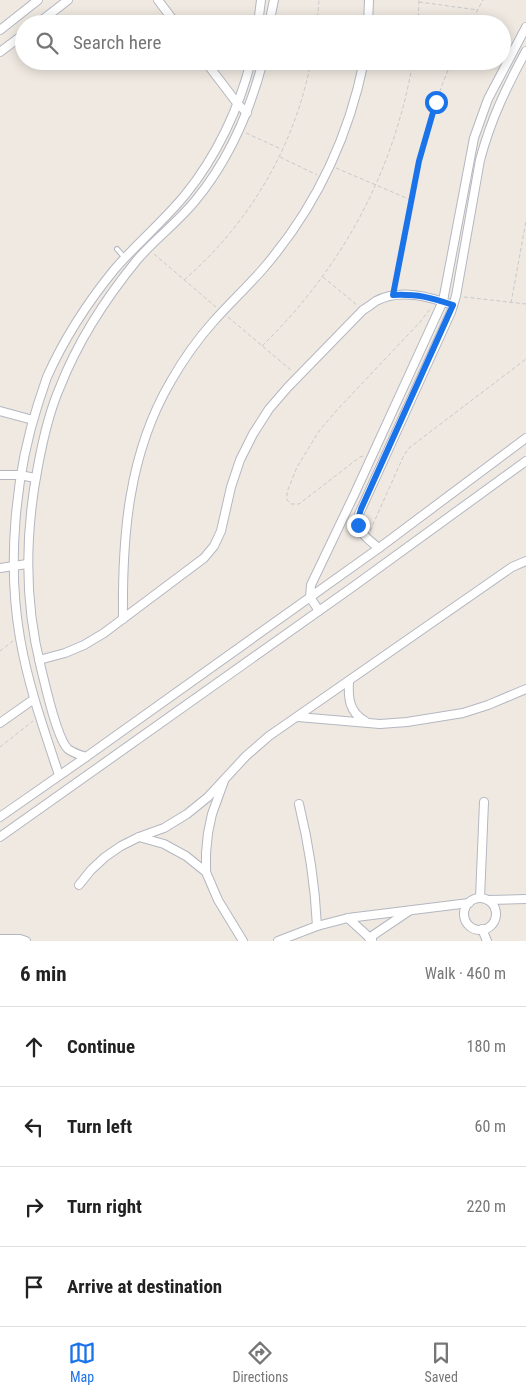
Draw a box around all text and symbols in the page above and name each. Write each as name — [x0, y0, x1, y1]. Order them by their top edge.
search box — [15, 15, 511, 70]
icon: search — [33, 29, 61, 57]
text: Search here — [73, 31, 161, 54]
route start — [425, 91, 448, 114]
route end — [347, 514, 370, 537]
text: 6 min — [20, 962, 67, 986]
text: Walk · 460 m — [425, 964, 506, 983]
icon: ahead — [20, 1033, 48, 1061]
text: Continue — [67, 1035, 135, 1058]
text: 180 m — [467, 1037, 506, 1056]
icon: left — [20, 1113, 48, 1141]
text: Turn left — [67, 1115, 132, 1138]
text: 60 m — [474, 1117, 506, 1136]
icon: right — [20, 1193, 48, 1221]
text: Turn right — [67, 1195, 142, 1218]
text: 220 m — [467, 1197, 506, 1216]
icon: arrive — [20, 1273, 48, 1301]
text: Arrive at destination — [67, 1275, 222, 1298]
tab: Map — [68, 1339, 96, 1385]
tab: Directions — [232, 1339, 288, 1385]
tab: Saved — [425, 1339, 458, 1385]

